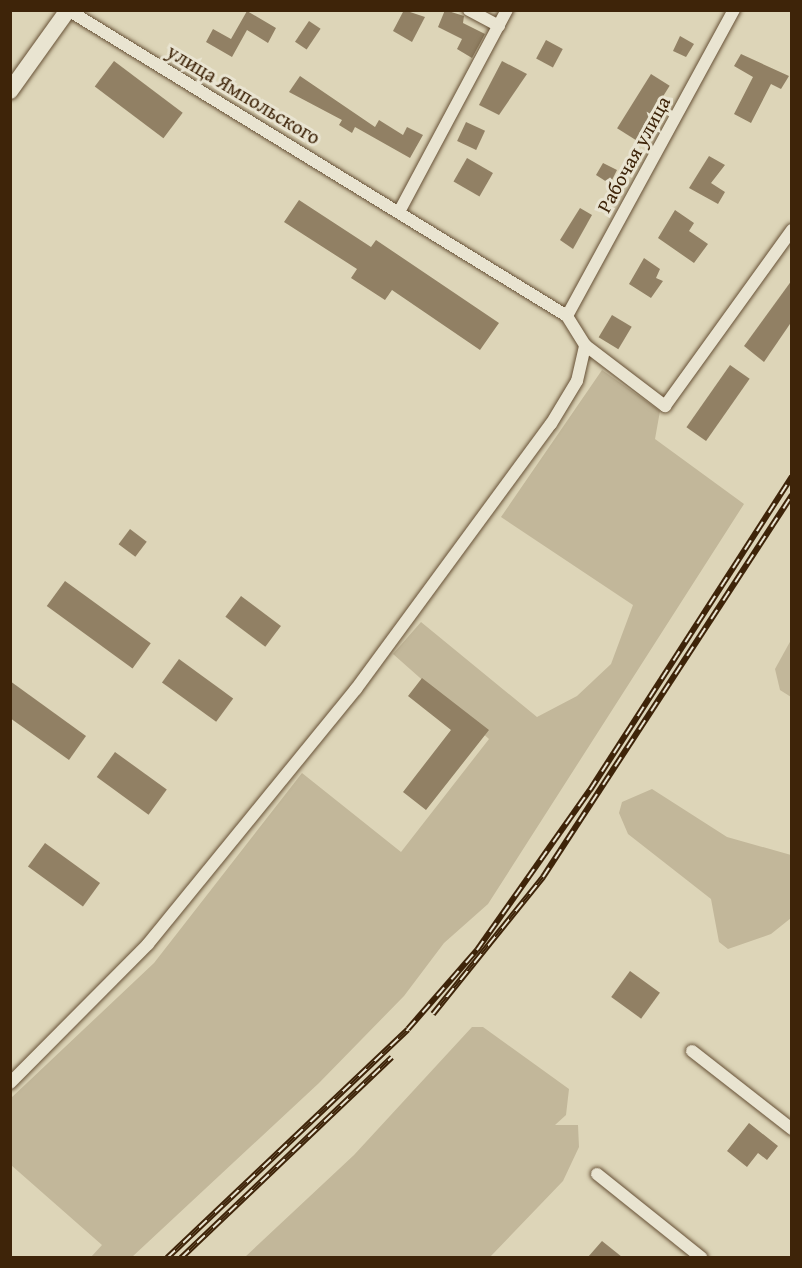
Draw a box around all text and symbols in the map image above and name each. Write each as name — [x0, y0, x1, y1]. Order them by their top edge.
street label: улица Ямпольского — [163, 39, 325, 149]
street label: Рабочая улица — [591, 92, 675, 216]

